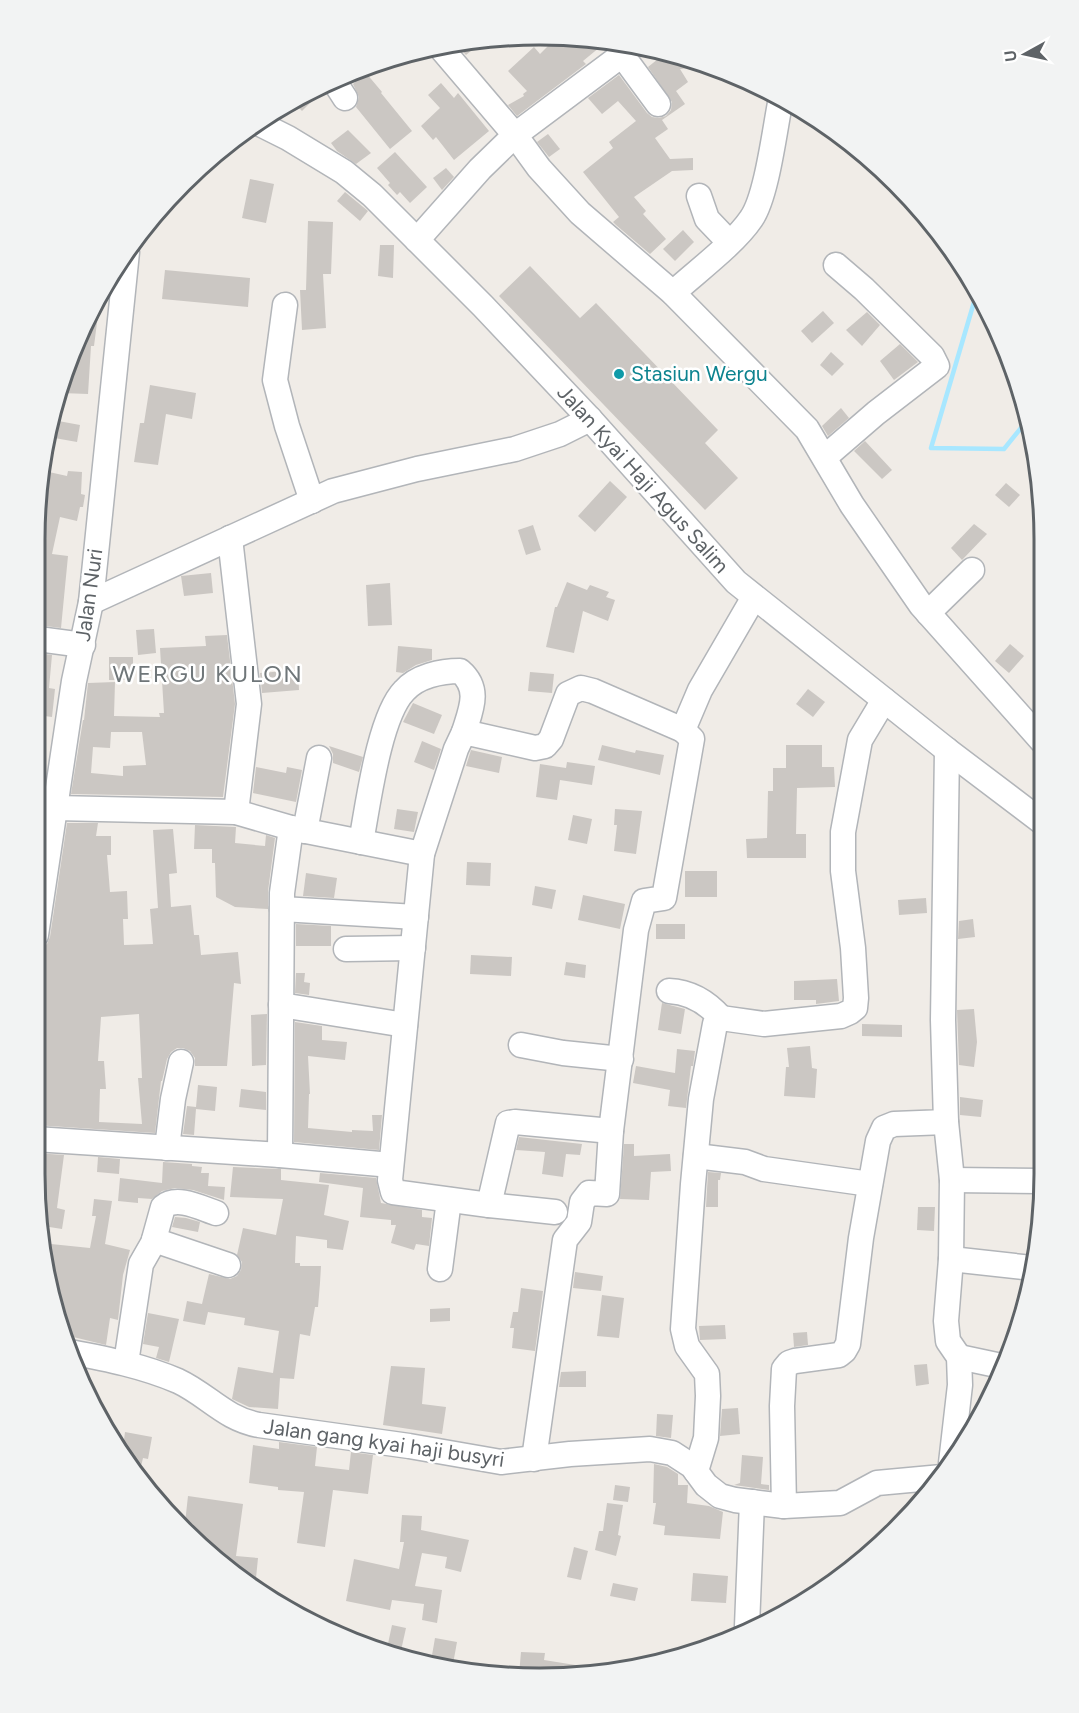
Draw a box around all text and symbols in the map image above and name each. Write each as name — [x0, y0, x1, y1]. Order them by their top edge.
north arrow — [995, 24, 1055, 84]
text: U — [1000, 49, 1021, 63]
place label: Stasiun Wergu — [631, 361, 768, 386]
marker: Stasiun Wergu — [612, 367, 626, 381]
street label: Jalan Kyai Haji Agus Salim — [552, 380, 734, 578]
street label: Jalan Nuri — [70, 547, 107, 643]
district label: WERGU KULON — [113, 659, 303, 688]
street label: Jalan gang kyai haji busyri — [262, 1413, 506, 1472]

